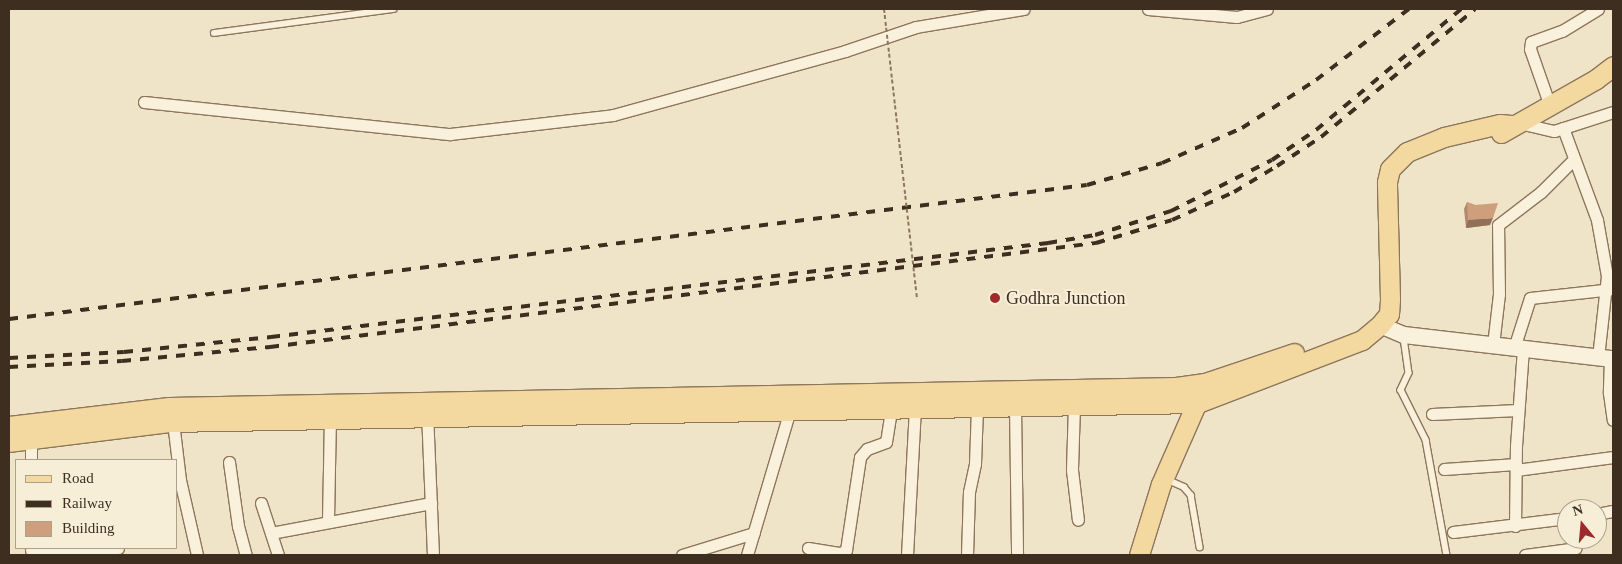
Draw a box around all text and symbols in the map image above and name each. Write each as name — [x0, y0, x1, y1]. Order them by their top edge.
place label: Godhra Junction — [1006, 287, 1125, 309]
marker: Godhra Junction — [988, 291, 1002, 305]
legend — [15, 459, 178, 549]
text: Road — [62, 470, 94, 486]
text: Railway — [62, 495, 112, 511]
north arrow — [1557, 499, 1607, 549]
text: N — [1571, 501, 1585, 519]
text: Building — [62, 520, 115, 536]

